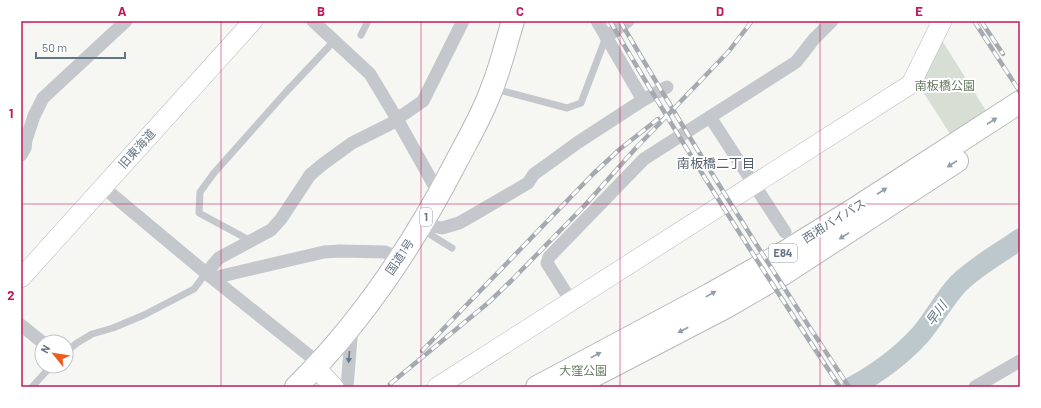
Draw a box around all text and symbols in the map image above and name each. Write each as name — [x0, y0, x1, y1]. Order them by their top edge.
text: A — [118, 3, 127, 19]
text: B — [317, 3, 325, 19]
text: C — [516, 3, 524, 19]
text: D — [716, 3, 724, 19]
text: E — [915, 3, 923, 19]
scale bar — [36, 34, 125, 60]
text: 50 m — [42, 40, 67, 54]
park label: 南板橋公園 — [915, 78, 975, 92]
text: 1 — [9, 105, 13, 121]
one-way arrow — [987, 117, 997, 125]
street label: 旧東海道 — [115, 126, 158, 171]
district label: 南板橋二丁目 — [677, 155, 755, 171]
one-way arrow — [947, 160, 957, 168]
one-way arrow — [877, 187, 888, 195]
street label: 西湘バイパス — [799, 195, 868, 245]
road number: 1 — [420, 208, 432, 226]
one-way arrow — [838, 232, 849, 239]
street label: 国道1号 — [382, 236, 416, 277]
road number: E84 — [769, 244, 797, 262]
text: 2 — [7, 287, 15, 303]
one-way arrow — [705, 290, 717, 297]
water label: 早川 — [922, 296, 951, 328]
one-way arrow — [677, 326, 689, 333]
north arrow — [34, 334, 74, 374]
text: N — [37, 342, 52, 355]
one-way arrow — [346, 351, 353, 363]
one-way arrow — [590, 352, 602, 358]
park label: 大窪公園 — [559, 363, 607, 377]

